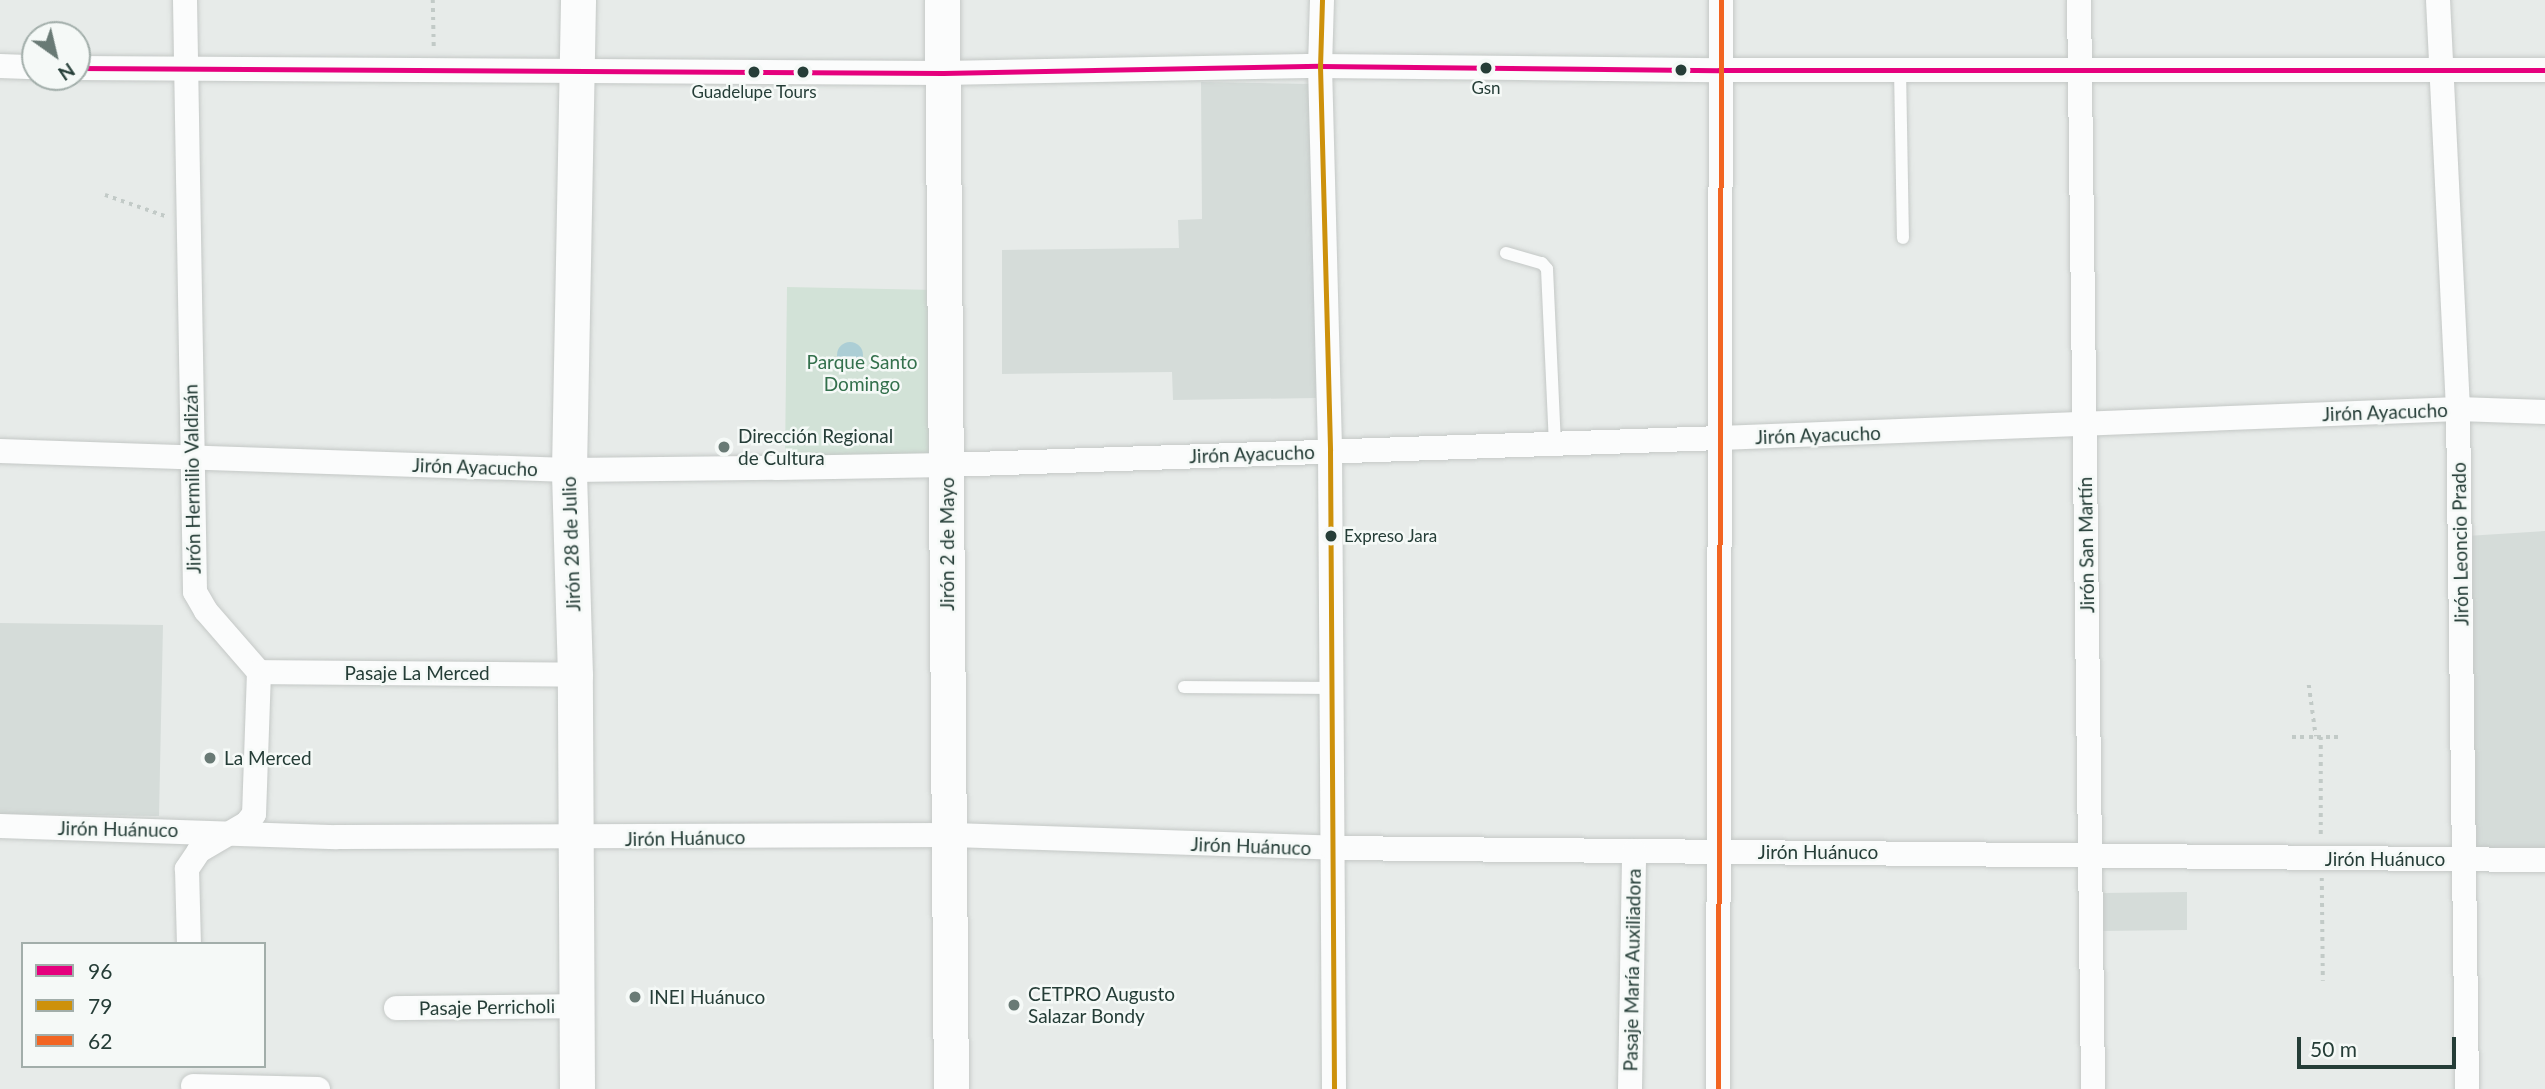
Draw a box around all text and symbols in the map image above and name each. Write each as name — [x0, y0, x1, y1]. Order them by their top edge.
north arrow — [21, 21, 91, 91]
text: N — [54, 59, 79, 86]
marker: Gsn — [1479, 61, 1493, 75]
unlabelled marker — [1674, 63, 1688, 77]
marker: Guadelupe Tours — [747, 65, 761, 79]
unlabelled marker — [796, 65, 810, 79]
place label: Gsn — [1471, 78, 1501, 98]
place label: Guadelupe Tours — [691, 82, 817, 102]
park label: Parque Santo Domingo — [807, 351, 917, 395]
street label: Jirón Hermilio Valdizán — [179, 384, 205, 574]
street label: Jirón Ayacucho — [2321, 398, 2449, 426]
street label: Jirón Ayacucho — [1754, 421, 1882, 449]
place label: Dirección Regional de Cultura — [738, 425, 893, 469]
marker: Dirección Regional de Cultura — [716, 439, 732, 455]
street label: Jirón Ayacucho — [1188, 440, 1316, 468]
street label: Jirón Ayacucho — [411, 453, 539, 481]
street label: Jirón Leoncio Prado — [2447, 462, 2473, 626]
street label: Jirón 28 de Julio — [557, 476, 585, 612]
street label: Jirón 2 de Mayo — [936, 477, 958, 611]
street label: Jirón San Martín — [2073, 477, 2099, 613]
place label: Expreso Jara — [1344, 526, 1438, 546]
marker: Expreso Jara — [1324, 529, 1338, 543]
street label: Pasaje La Merced — [344, 662, 490, 684]
place label: La Merced — [224, 747, 312, 769]
marker: La Merced — [202, 750, 218, 766]
street label: Jirón Huánuco — [58, 817, 178, 841]
street label: Jirón Huánuco — [625, 826, 745, 850]
street label: Jirón Huánuco — [1190, 833, 1312, 859]
street label: Jirón Huánuco — [1758, 841, 1878, 863]
street label: Jirón Huánuco — [2325, 848, 2445, 870]
street label: Pasaje María Auxiliadora — [1619, 868, 1645, 1072]
legend — [21, 942, 266, 1068]
text: 96 — [88, 958, 112, 983]
place label: CETPRO Augusto Salazar Bondy — [1028, 983, 1176, 1027]
place label: INEI Huánuco — [649, 986, 765, 1008]
marker: INEI Huánuco — [627, 989, 643, 1005]
text: 79 — [88, 993, 112, 1018]
street label: Pasaje Perricholi — [419, 994, 555, 1020]
marker: CETPRO Augusto Salazar Bondy — [1006, 997, 1022, 1013]
scale bar — [2300, 1023, 2459, 1066]
text: 62 — [88, 1028, 112, 1053]
text: 50 m — [2310, 1036, 2357, 1061]

